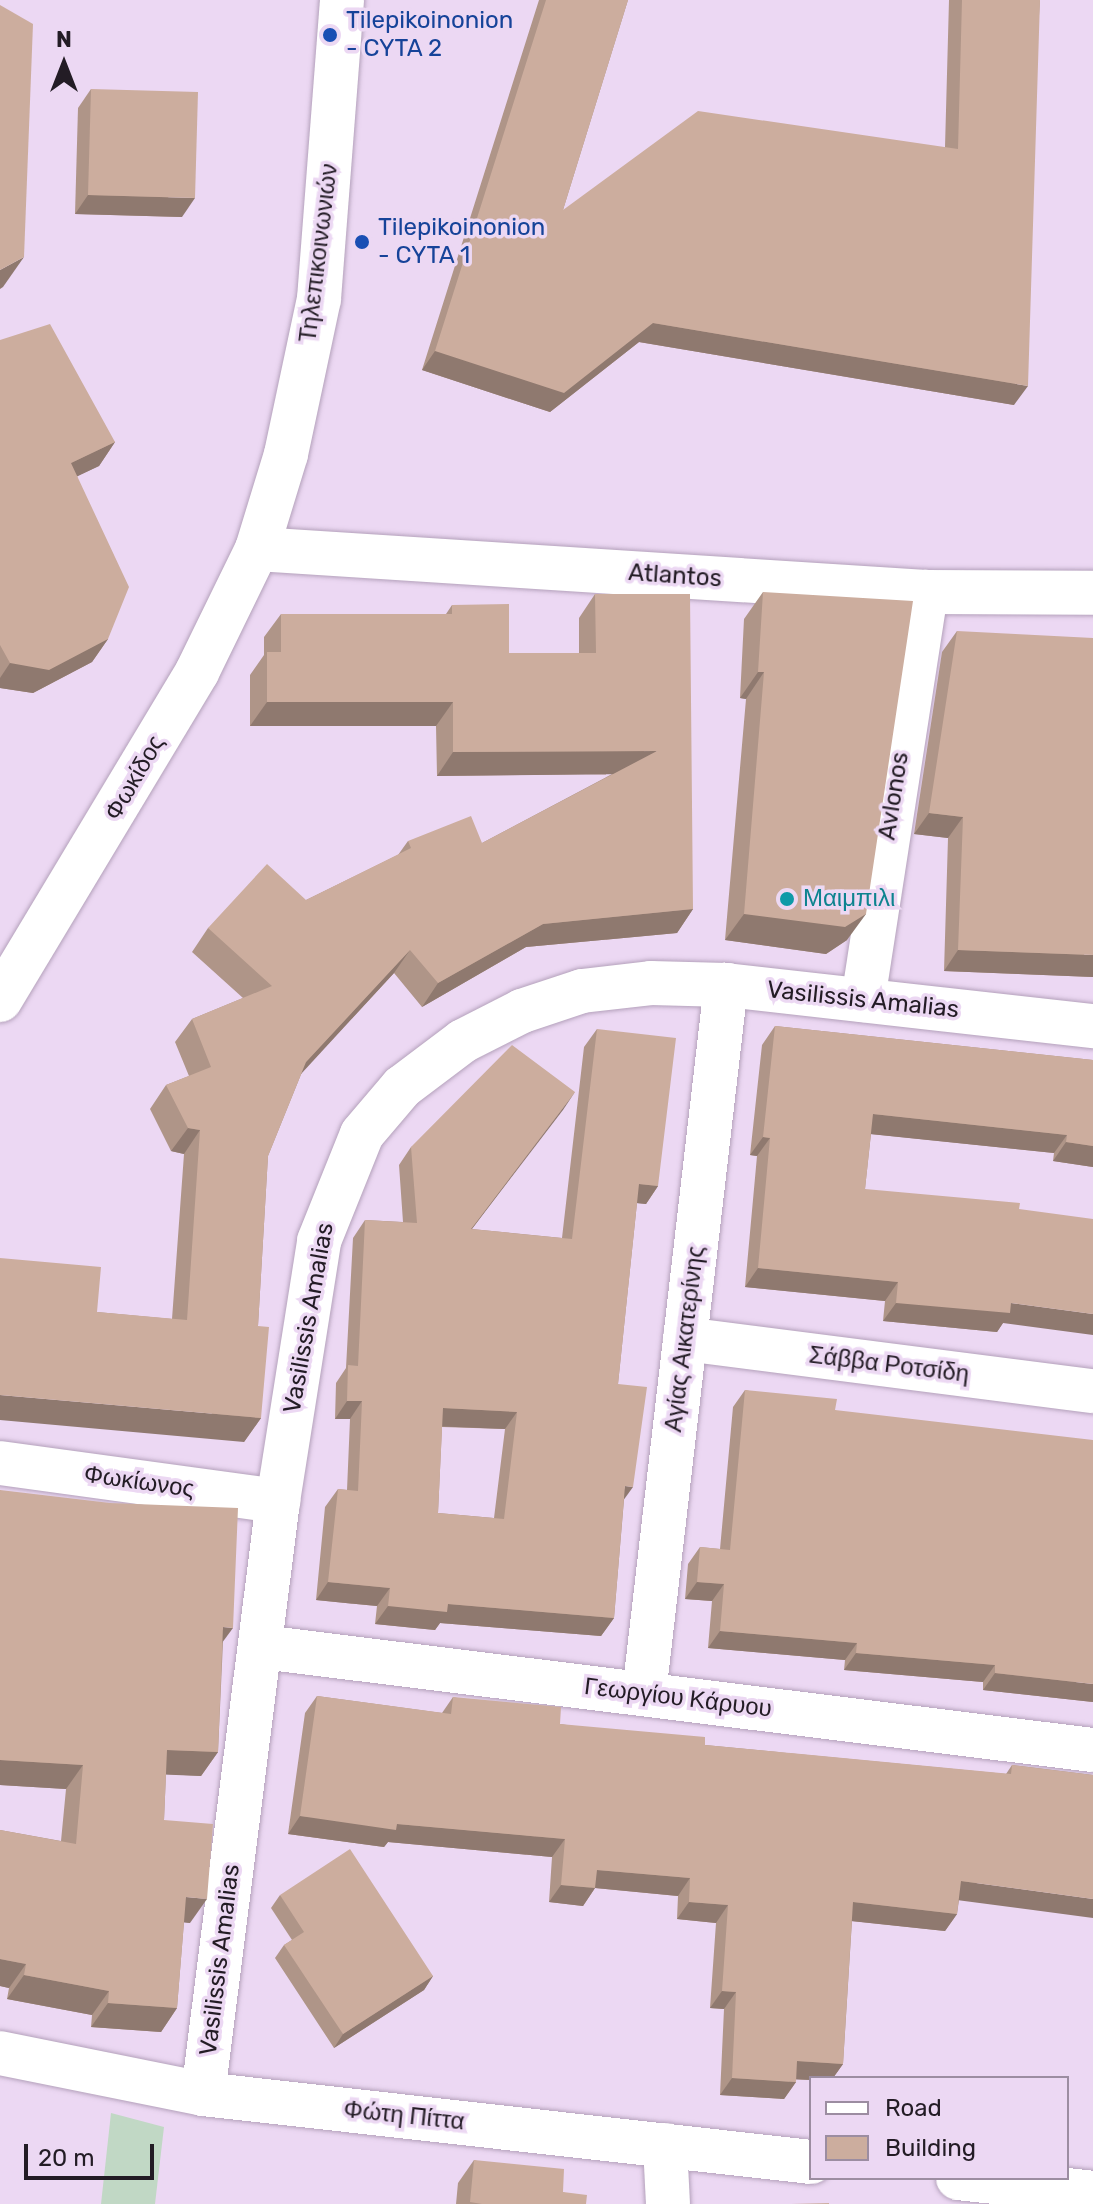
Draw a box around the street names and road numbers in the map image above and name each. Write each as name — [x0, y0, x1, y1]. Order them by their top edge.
street label: Τηλεπικοινωνιών — [294, 162, 344, 344]
street label: Atlantos — [627, 558, 723, 594]
street label: Φωκίδος — [99, 730, 171, 826]
street label: Avlonos — [873, 750, 915, 842]
street label: Vasilissis Amalias — [765, 976, 961, 1024]
street label: Vasilissis Amalias — [278, 1220, 340, 1416]
street label: Αγίας Αικατερίνης — [659, 1244, 711, 1434]
street label: Σάββα Ροτσίδη — [807, 1341, 971, 1389]
street label: Φωκίωνος — [82, 1460, 196, 1504]
street label: Γεωργίου Κάρυου — [583, 1672, 773, 1724]
street label: Vasilissis Amalias — [194, 1862, 246, 2058]
street label: Φώτη Πίττα — [342, 2095, 466, 2137]

